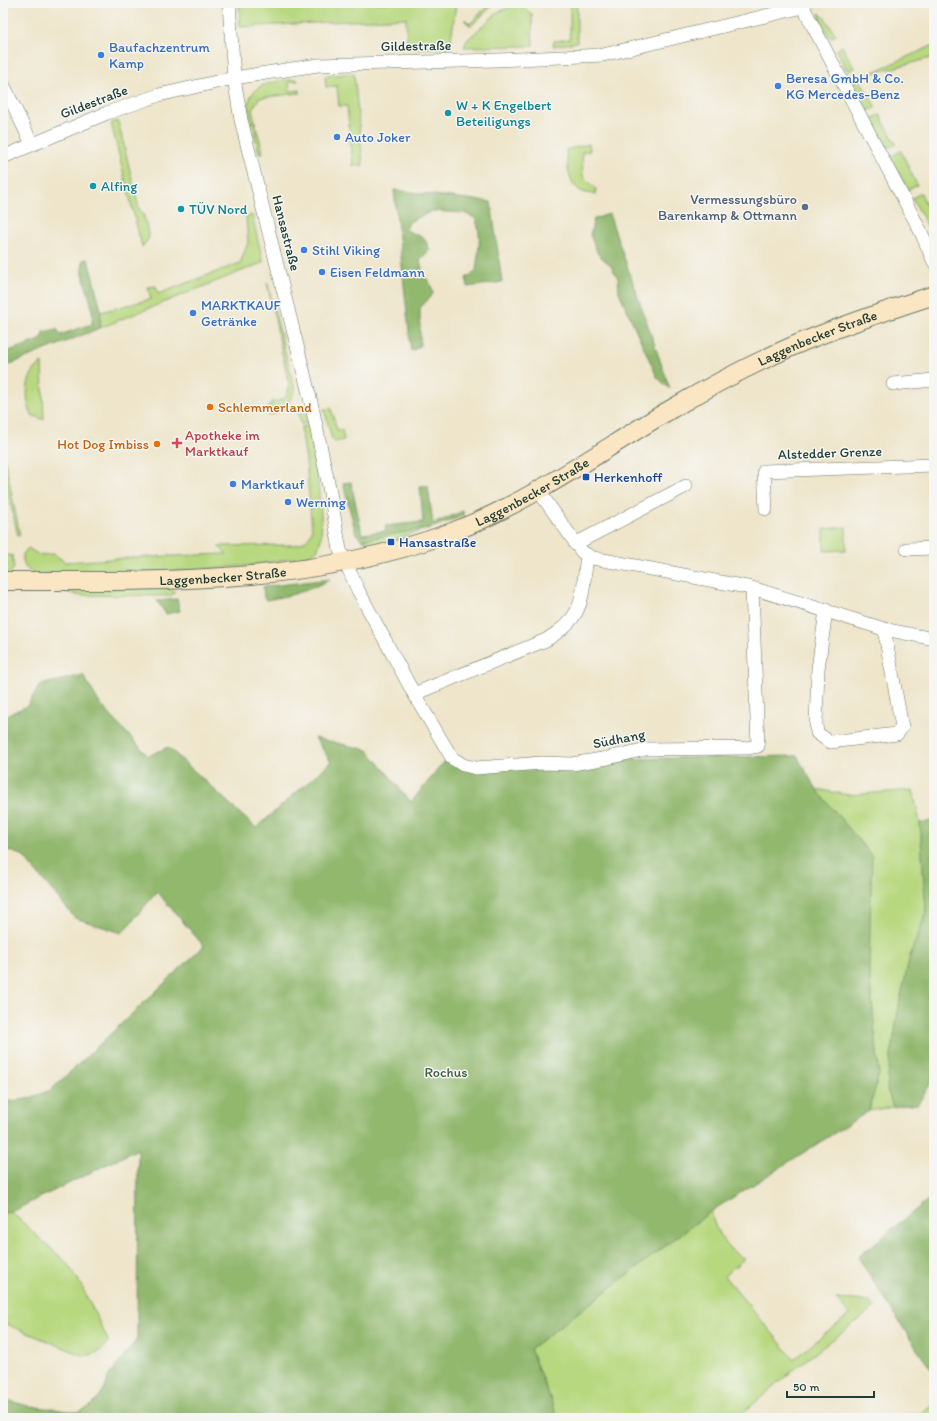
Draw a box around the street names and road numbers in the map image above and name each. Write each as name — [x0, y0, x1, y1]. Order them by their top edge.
street label: Gildestraße — [380, 37, 452, 55]
street label: Gildestraße — [58, 81, 130, 123]
street label: Hansastraße — [268, 193, 304, 273]
street label: Laggenbecker Straße — [755, 306, 880, 370]
street label: Alstedder Grenze — [778, 443, 883, 463]
street label: Laggenbecker Straße — [473, 453, 592, 530]
street label: Laggenbecker Straße — [159, 563, 288, 589]
street label: Südhang — [591, 725, 647, 752]

